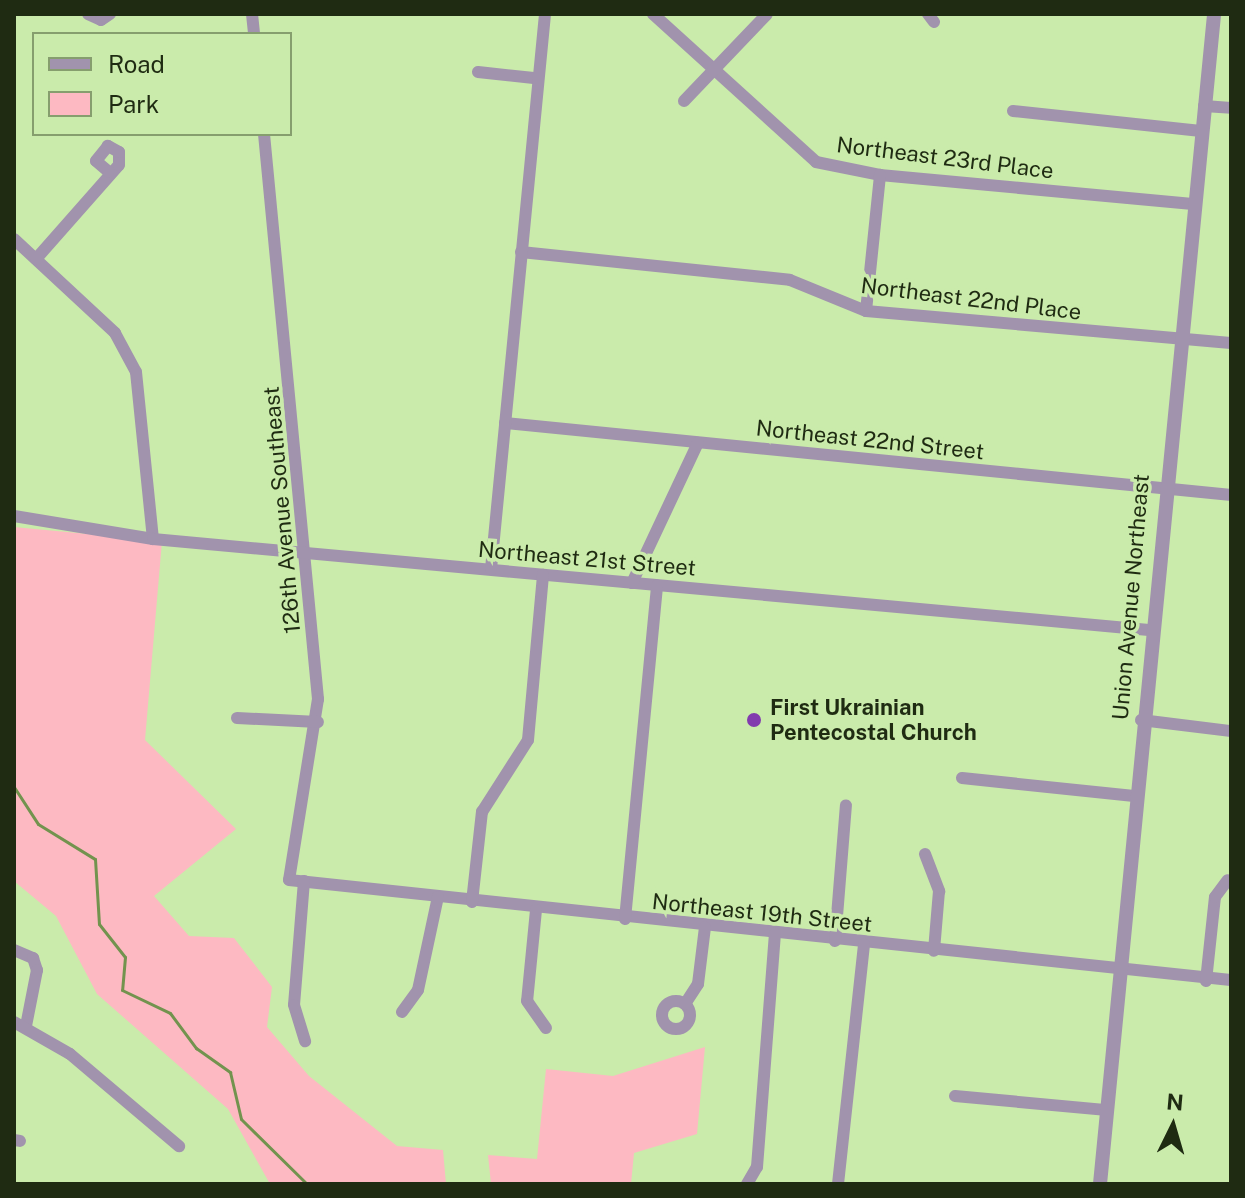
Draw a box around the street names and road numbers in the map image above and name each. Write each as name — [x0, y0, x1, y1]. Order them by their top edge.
street label: Northeast 23rd Place — [835, 132, 1055, 184]
street label: Northeast 22nd Place — [859, 272, 1083, 326]
street label: 126th Avenue Southeast — [258, 385, 306, 635]
street label: Northeast 22nd Street — [755, 415, 985, 465]
street label: Union Avenue Northeast — [1107, 473, 1155, 721]
street label: Northeast 21st Street — [477, 536, 697, 582]
street label: Northeast 19th Street — [651, 888, 873, 938]

